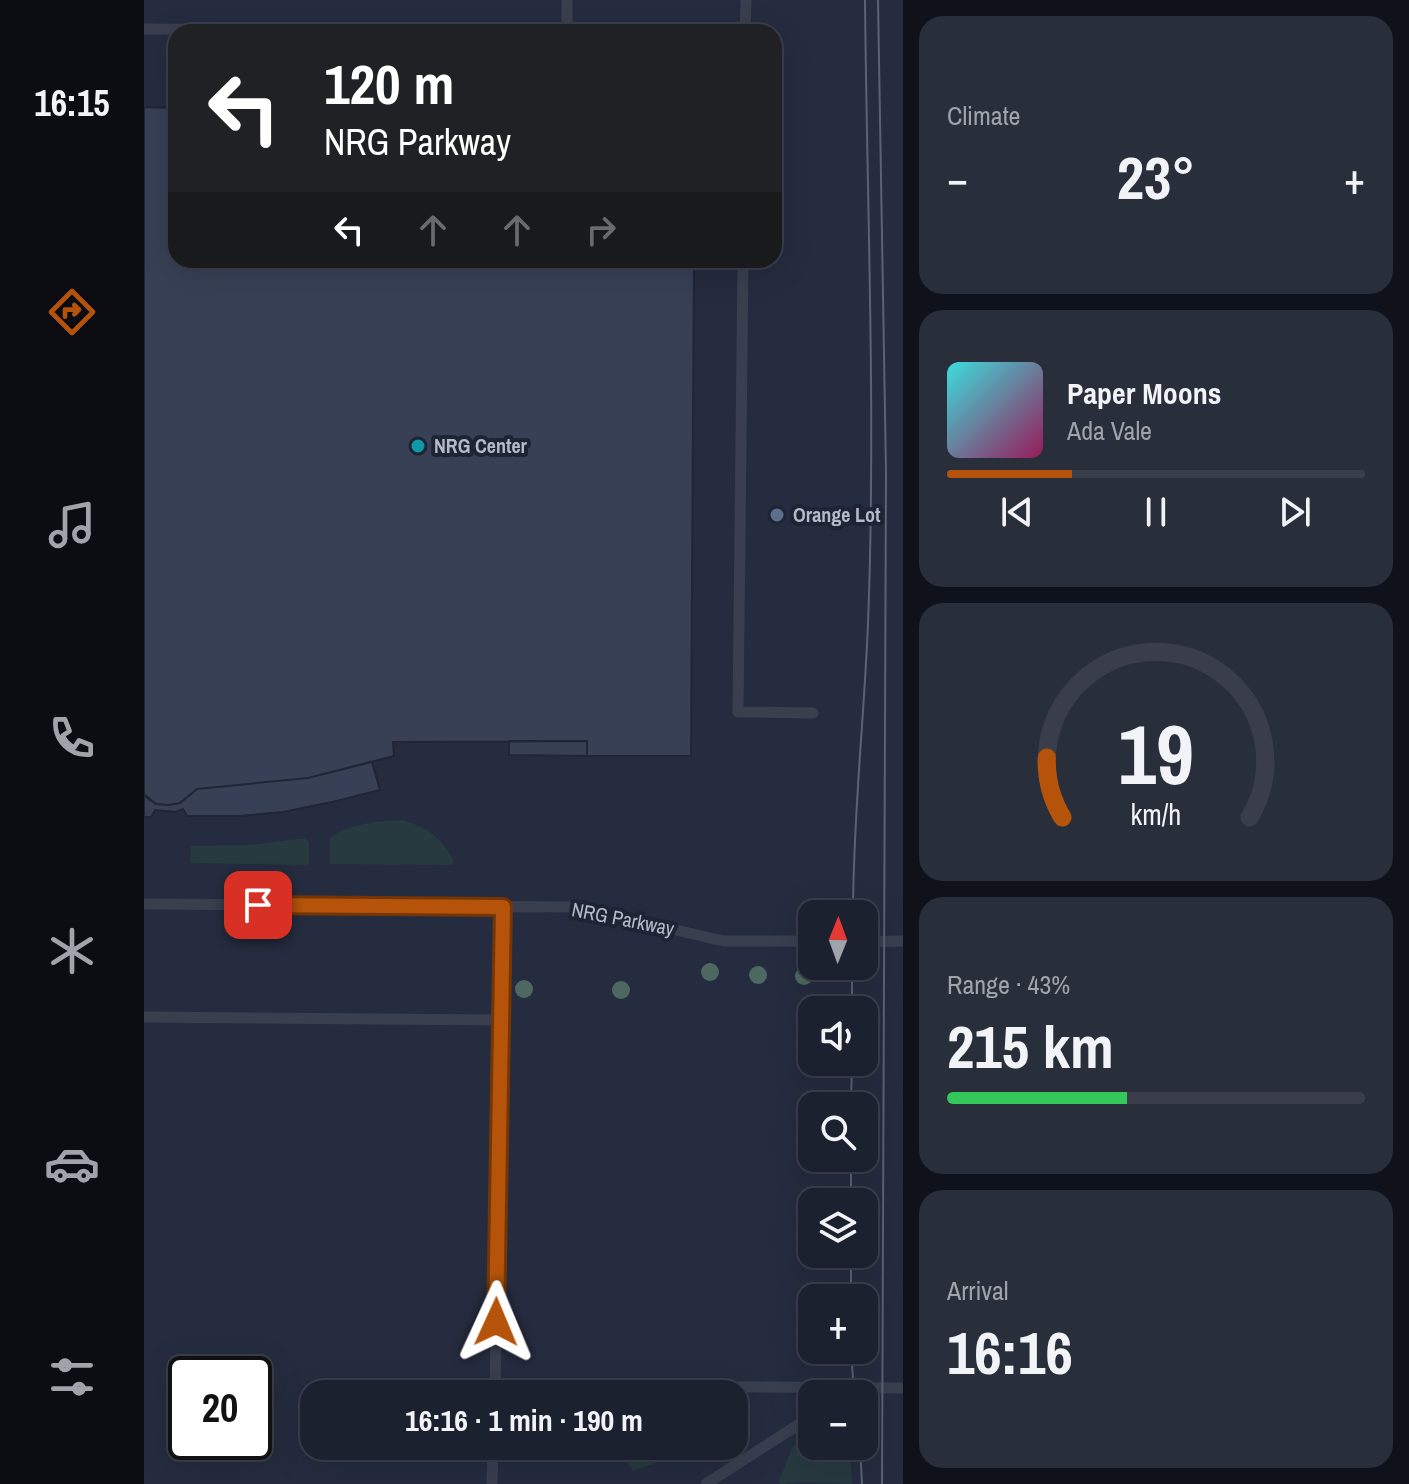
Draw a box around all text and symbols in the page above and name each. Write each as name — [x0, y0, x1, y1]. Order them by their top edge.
text: 120 m — [324, 46, 454, 121]
icon: left — [192, 56, 296, 160]
text: 16:15 — [34, 79, 110, 127]
text: Climate — [947, 98, 1020, 133]
text: NRG Parkway — [324, 118, 511, 166]
text: 23° — [1117, 137, 1195, 218]
text: − — [947, 148, 968, 208]
text: + — [1344, 148, 1365, 208]
icon: left — [327, 208, 371, 252]
icon: ahead — [411, 208, 455, 252]
icon: ahead — [495, 208, 539, 252]
icon: right — [579, 208, 623, 252]
icon: directions — [44, 284, 100, 340]
text: Paper Moons — [1067, 373, 1221, 413]
text: Ada Vale — [1067, 413, 1152, 448]
place label: NRG Center — [434, 432, 528, 459]
marker: NRG Center — [409, 437, 427, 455]
icon: previous — [995, 490, 1039, 534]
icon: pause — [1134, 490, 1178, 534]
icon: next — [1273, 490, 1317, 534]
icon: music — [44, 497, 100, 553]
place label: Orange Lot — [793, 501, 881, 528]
marker: Orange Lot — [768, 506, 786, 524]
text: 19 — [1118, 698, 1194, 810]
icon: phone — [44, 710, 100, 766]
text: km/h — [1131, 795, 1181, 834]
pin — [224, 871, 292, 939]
icon: arrive — [236, 883, 280, 927]
street label: NRG Parkway — [570, 895, 677, 942]
north arrow — [798, 900, 878, 980]
map controls — [798, 900, 878, 1460]
icon: climate — [44, 923, 100, 979]
text: Range · 43% — [947, 967, 1070, 1002]
button: sound — [798, 996, 878, 1076]
text: 215 km — [947, 1006, 1114, 1087]
button: search — [798, 1092, 878, 1172]
icon: car — [44, 1136, 100, 1192]
button: layers — [798, 1188, 878, 1268]
text: Arrival — [947, 1273, 1009, 1308]
position arrow — [454, 1280, 538, 1364]
button: + — [798, 1284, 878, 1364]
text: 16:16 — [947, 1312, 1073, 1393]
icon: filters — [44, 1349, 100, 1405]
speed limit sign: 20 — [168, 1356, 272, 1460]
button: − — [798, 1380, 878, 1460]
text: 16:16 · 1 min · 190 m — [405, 1400, 643, 1440]

